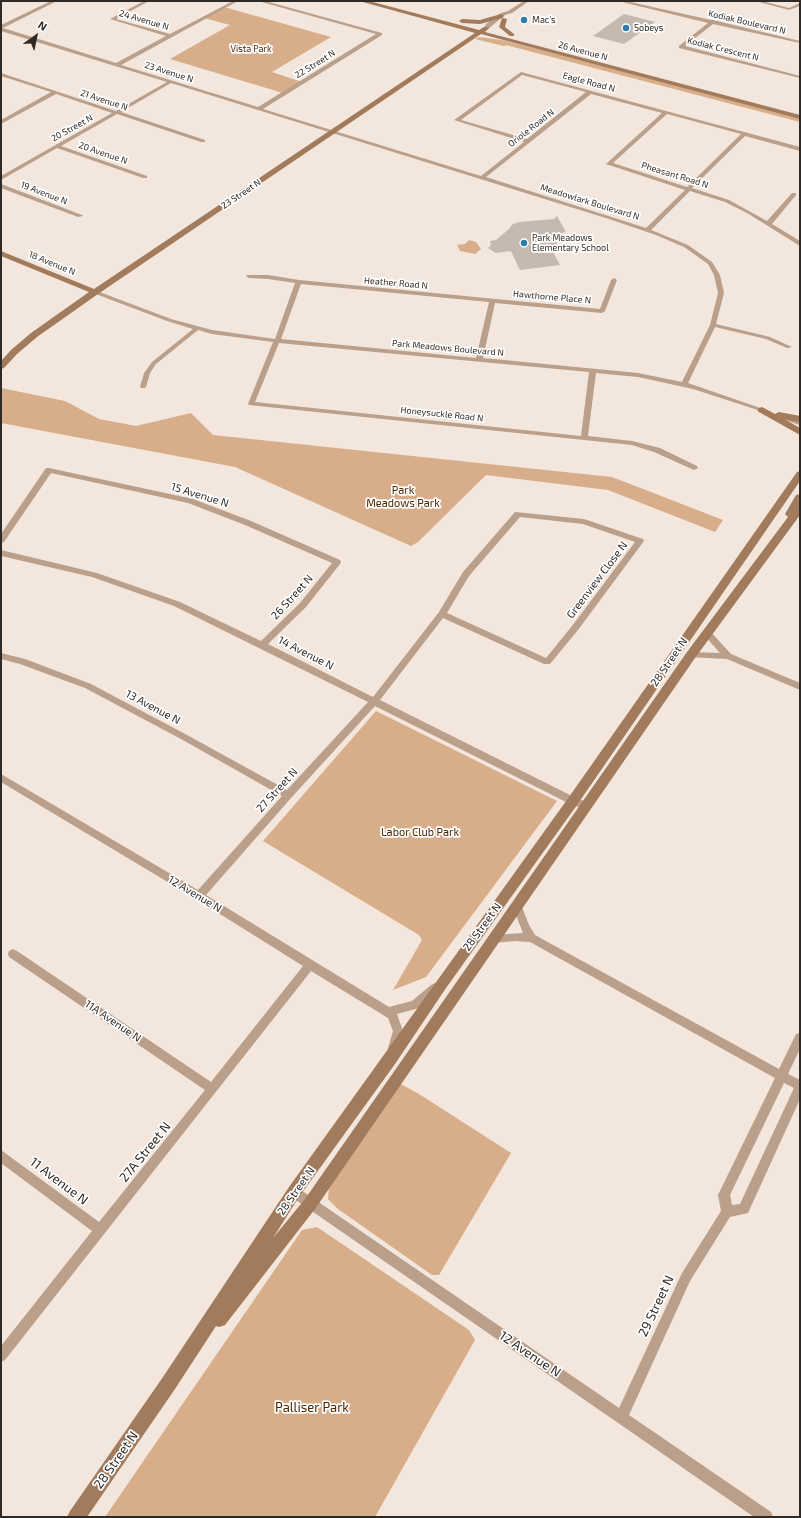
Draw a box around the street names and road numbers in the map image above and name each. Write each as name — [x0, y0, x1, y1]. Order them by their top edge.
street label: 24 Avenue N — [118, 8, 170, 32]
street label: Kodiak Boulevard N — [707, 8, 787, 36]
street label: Kodiak Crescent N — [686, 35, 760, 63]
street label: 26 Avenue N — [557, 39, 609, 63]
street label: 22 Street N — [293, 47, 337, 81]
street label: 23 Avenue N — [143, 59, 195, 85]
street label: Eagle Road N — [562, 70, 616, 94]
street label: 21 Avenue N — [79, 87, 129, 113]
street label: Oriole Road N — [506, 107, 556, 149]
street label: 20 Street N — [49, 112, 95, 144]
street label: 20 Avenue N — [77, 140, 129, 166]
street label: Pheasant Road N — [640, 160, 710, 190]
street label: 23 Street N — [219, 177, 263, 211]
street label: 19 Avenue N — [19, 179, 69, 207]
street label: Meadowlark Boulevard N — [539, 182, 641, 222]
street label: 18 Avenue N — [27, 249, 77, 277]
street label: Heather Road N — [364, 275, 428, 291]
street label: Hawthorne Place N — [513, 288, 591, 306]
street label: Park Meadows Boulevard N — [392, 338, 504, 358]
street label: Honeysuckle Road N — [400, 404, 484, 424]
street label: 15 Avenue N — [169, 480, 231, 510]
street label: Greenview Close N — [564, 539, 630, 621]
street label: 26 Street N — [268, 572, 316, 622]
street label: 14 Avenue N — [276, 633, 336, 673]
street label: 28 Street N — [648, 635, 690, 689]
street label: 13 Avenue N — [123, 687, 183, 727]
street label: 27 Street N — [254, 765, 300, 815]
street label: 12 Avenue N — [166, 873, 224, 915]
street label: 28 Street N — [460, 900, 504, 954]
street label: 11A Avenue N — [82, 997, 144, 1045]
street label: 27A Street N — [116, 1119, 174, 1185]
street label: 11 Avenue N — [27, 1154, 91, 1208]
street label: 28 Street N — [275, 1164, 317, 1218]
street label: 29 Street N — [635, 1273, 677, 1339]
street label: 12 Avenue N — [496, 1328, 564, 1380]
street label: 28 Street N — [91, 1428, 141, 1492]

